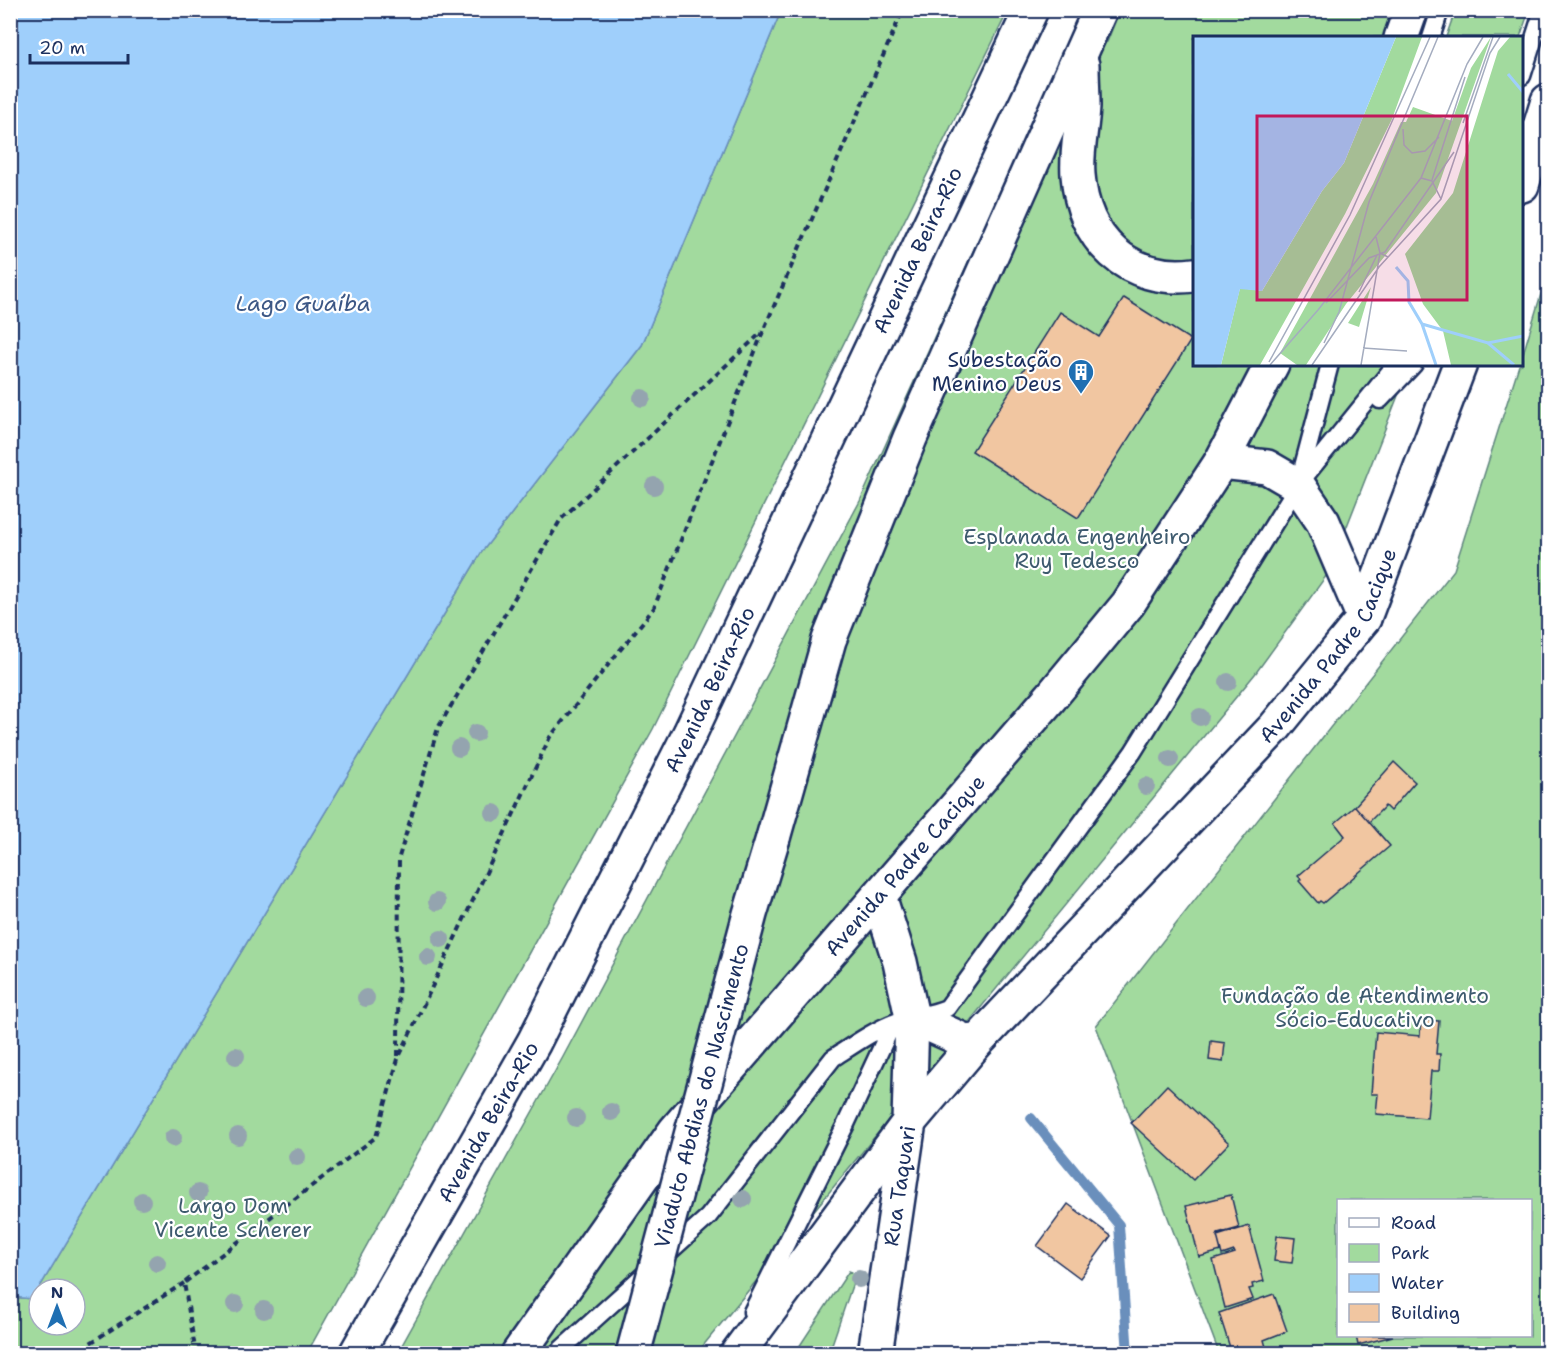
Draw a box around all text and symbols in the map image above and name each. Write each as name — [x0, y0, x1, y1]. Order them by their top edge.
scale bar — [30, 27, 128, 65]
text: 20 m — [39, 36, 85, 60]
inset map — [1193, 36, 1523, 366]
street label: Avenida Beira-Rio — [866, 162, 969, 338]
water label: Lago Guaíba — [235, 289, 371, 318]
place label: Subestação Menino Deus — [932, 346, 1062, 398]
building icon: Subestação Menino Deus — [1066, 357, 1096, 395]
park label: Esplanada Engenheiro Ruy Tedesco — [963, 523, 1191, 575]
street label: Avenida Padre Cacique — [1253, 544, 1403, 749]
street label: Avenida Beira-Rio — [658, 602, 762, 778]
street label: Avenida Padre Cacique — [819, 769, 991, 962]
street label: Viaduto Abdias do Nascimento — [648, 940, 756, 1251]
park label: Fundação de Atendimento Sócio-Educativo — [1221, 982, 1489, 1034]
street label: Avenida Beira-Rio — [431, 1036, 545, 1208]
street label: Rua Taquari — [877, 1123, 922, 1248]
park label: Largo Dom Vicente Scherer — [154, 1192, 312, 1244]
legend — [1337, 1199, 1532, 1337]
text: Road — [1391, 1211, 1436, 1235]
text: Park — [1391, 1241, 1430, 1265]
text: Water — [1391, 1271, 1444, 1295]
north arrow — [27, 1277, 87, 1337]
text: N — [51, 1282, 63, 1303]
text: Building — [1391, 1301, 1460, 1325]

